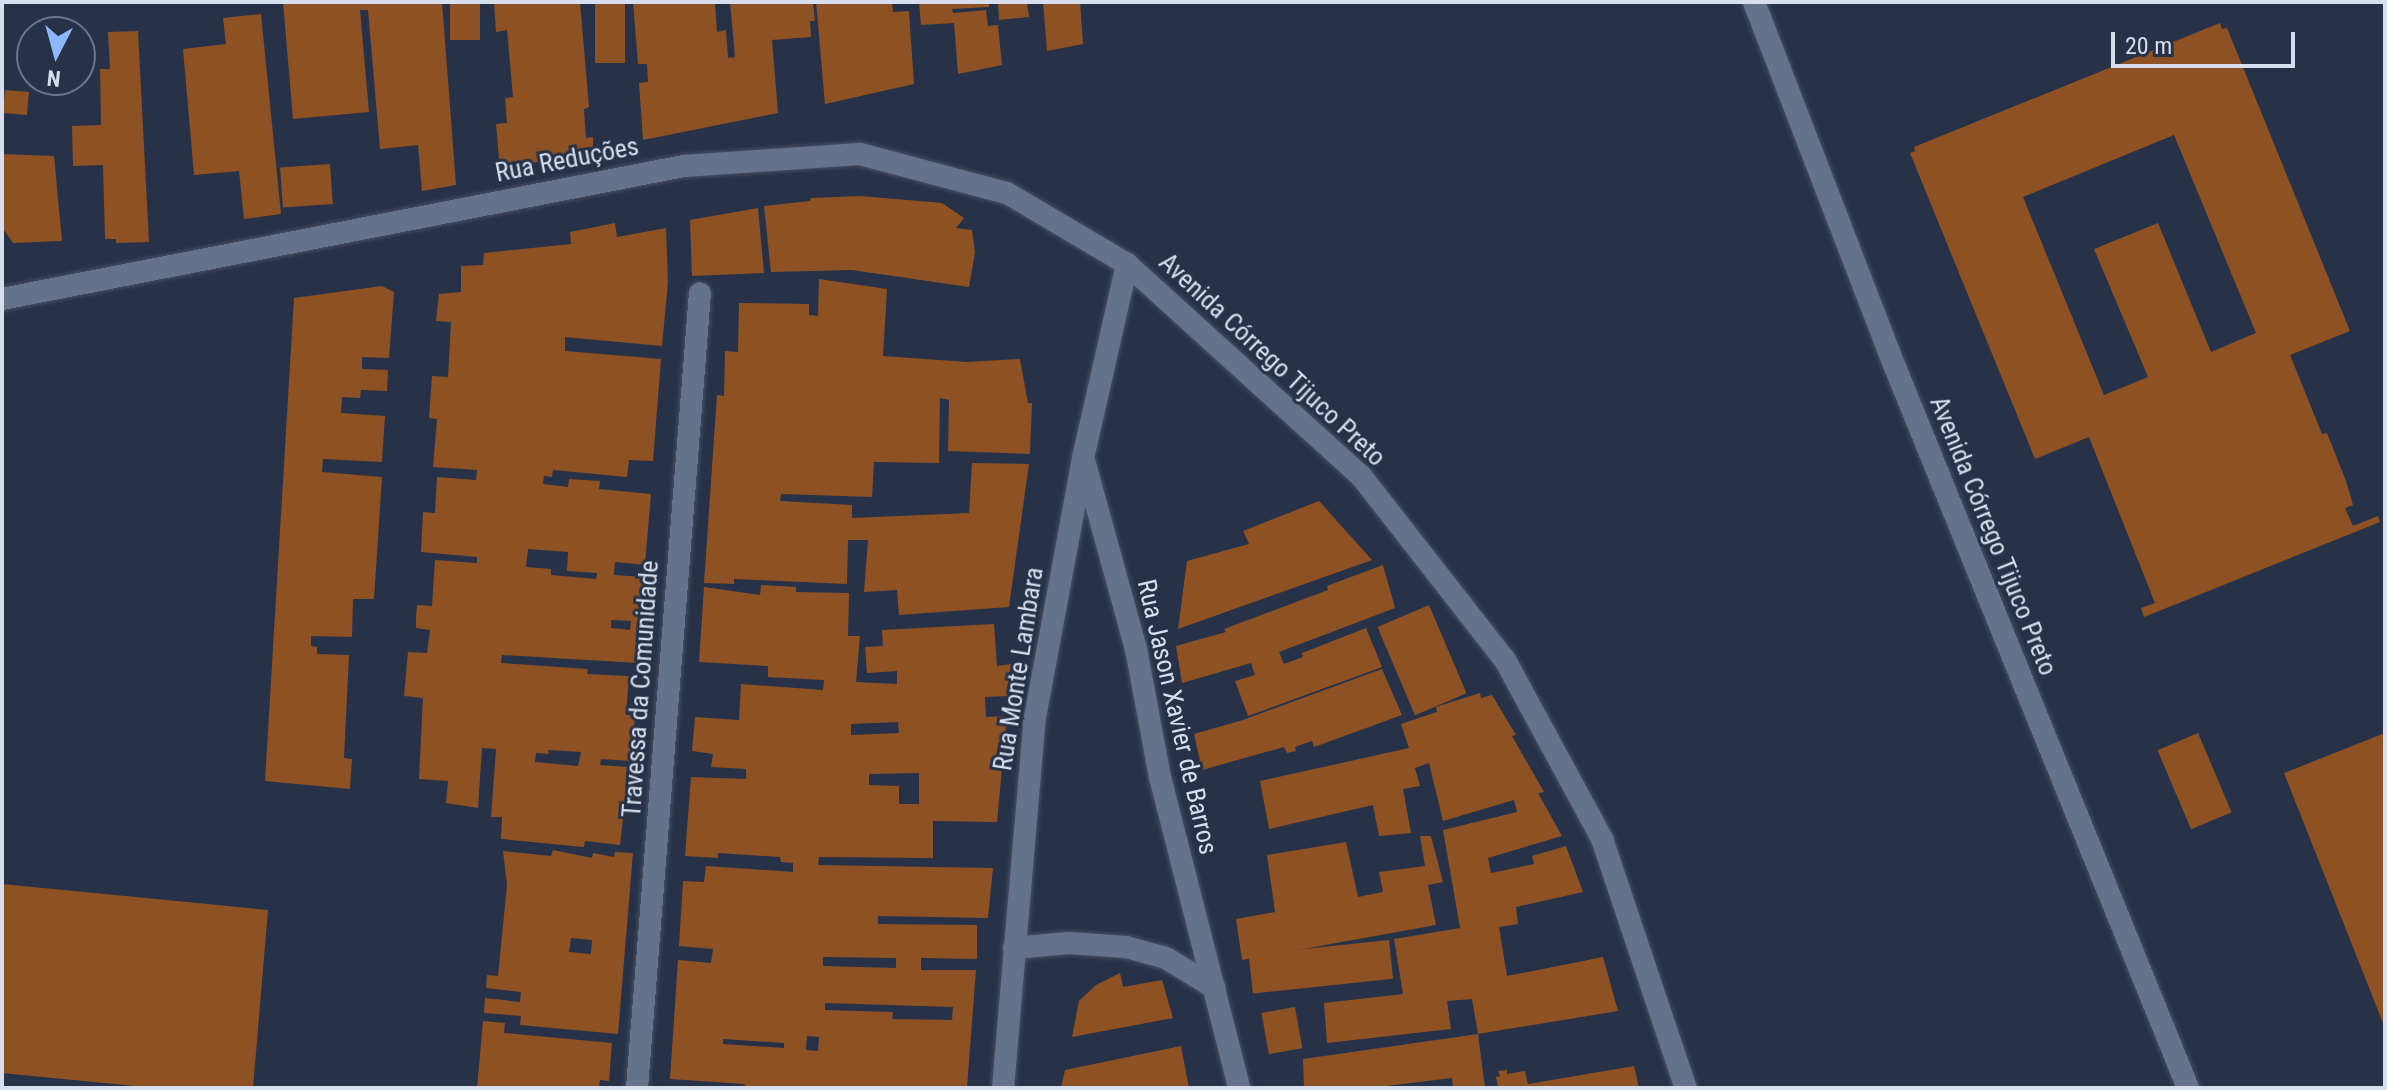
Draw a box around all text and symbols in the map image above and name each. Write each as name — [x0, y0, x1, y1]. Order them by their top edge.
north arrow — [16, 16, 96, 96]
scale bar — [2115, 16, 2299, 66]
text: 20 m — [2125, 32, 2172, 60]
text: N — [46, 65, 62, 92]
street label: Rua Reduções — [493, 131, 641, 189]
street label: Avenida Córrego Tijuco Preto — [1152, 247, 1392, 473]
street label: Avenida Córrego Tijuco Preto — [1923, 392, 2063, 680]
street label: Travessa da Comunidade — [616, 559, 666, 819]
street label: Rua Monte Lambara — [988, 565, 1050, 773]
street label: Rua Jason Xavier de Barros — [1130, 576, 1224, 858]

